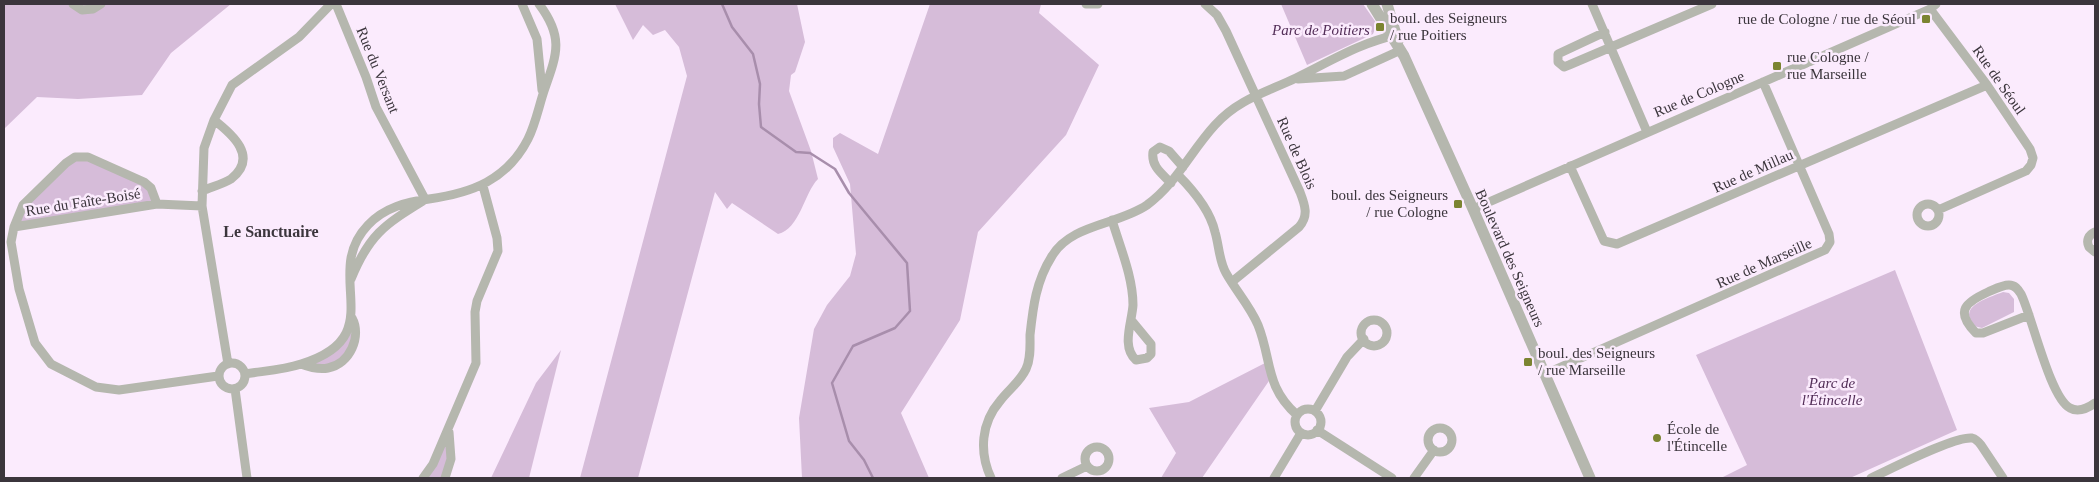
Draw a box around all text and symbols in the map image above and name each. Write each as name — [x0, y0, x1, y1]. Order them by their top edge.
place label: boul. des Seigneurs / rue Poitiers — [1390, 10, 1507, 43]
place label: rue de Cologne / rue de Séoul — [1738, 11, 1916, 27]
marker: rue de Cologne / rue de Séoul — [1920, 13, 1932, 25]
marker: boul. des Seigneurs / rue Poitiers — [1374, 21, 1386, 33]
park label: Parc de Poitiers — [1271, 22, 1370, 38]
street label: Rue du Versant — [353, 25, 403, 116]
street label: Rue de Séoul — [1970, 43, 2028, 117]
place label: rue Cologne / rue Marseille — [1787, 49, 1869, 82]
marker: rue Cologne / rue Marseille — [1771, 60, 1783, 72]
street label: Rue de Cologne — [1651, 68, 1747, 120]
street label: Rue de Blois — [1274, 114, 1320, 192]
street label: Rue de Millau — [1711, 146, 1796, 196]
street label: Rue du Faîte-Boisé — [25, 185, 142, 219]
place label: boul. des Seigneurs / rue Cologne — [1331, 187, 1448, 220]
street label: Boulevard des Seigneurs — [1472, 187, 1548, 330]
marker: boul. des Seigneurs / rue Cologne — [1452, 198, 1464, 210]
district label: Le Sanctuaire — [223, 223, 319, 240]
street label: Rue de Marseille — [1714, 235, 1814, 291]
place label: boul. des Seigneurs / rue Marseille — [1538, 345, 1655, 378]
marker: boul. des Seigneurs / rue Marseille — [1522, 356, 1534, 368]
park label: Parc de l'Étincelle — [1802, 375, 1863, 408]
place label: École de l'Étincelle — [1667, 421, 1728, 454]
marker: École de l'Étincelle — [1651, 432, 1663, 444]

